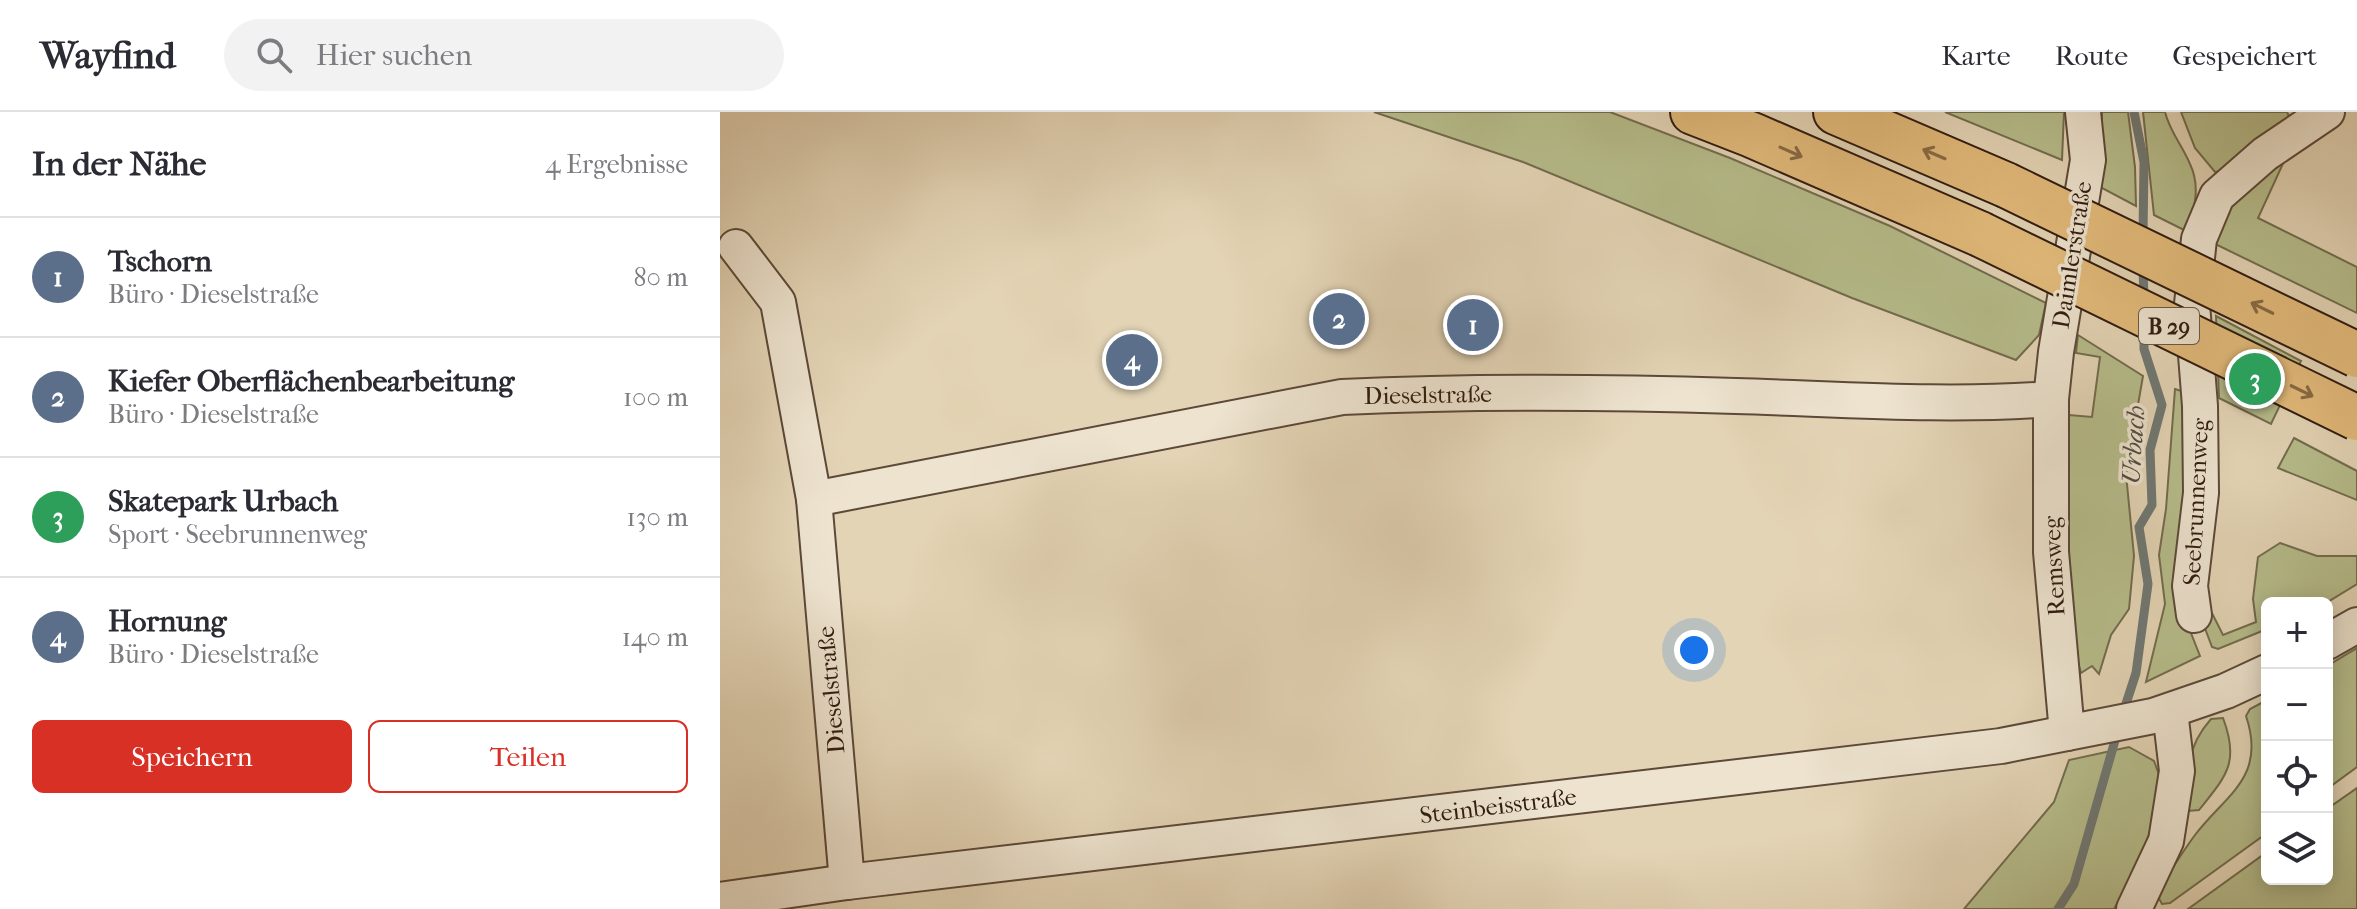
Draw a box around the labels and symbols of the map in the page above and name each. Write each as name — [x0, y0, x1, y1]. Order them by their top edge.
one-way arrow — [1778, 145, 1803, 160]
one-way arrow — [1922, 146, 1947, 161]
street label: Daimlerstraße — [2047, 179, 2097, 331]
pin: 2 — [1313, 289, 1365, 349]
pin: 1 — [1447, 295, 1499, 355]
one-way arrow — [2250, 300, 2274, 315]
road number: B 29 — [2139, 308, 2199, 344]
pin: 4 — [1106, 330, 1158, 390]
pin: 3 — [2229, 349, 2281, 409]
street label: Dieselstraße — [1364, 380, 1492, 410]
one-way arrow — [2289, 384, 2313, 399]
water label: Urbach — [2115, 405, 2152, 485]
street label: Seebrunnenweg — [2178, 416, 2214, 586]
street label: Remsweg — [2037, 514, 2071, 617]
street label: Dieselstraße — [811, 625, 851, 755]
your location — [1674, 630, 1714, 670]
street label: Steinbeisstraße — [1418, 782, 1578, 830]

